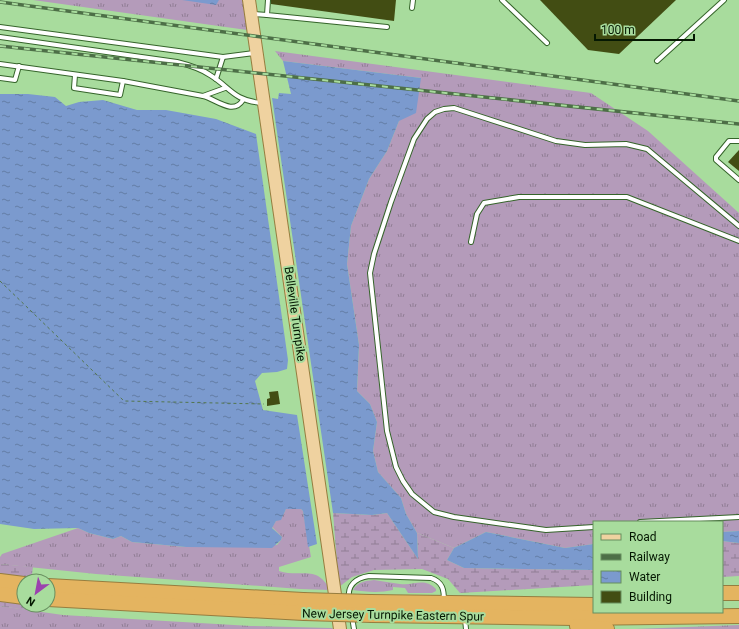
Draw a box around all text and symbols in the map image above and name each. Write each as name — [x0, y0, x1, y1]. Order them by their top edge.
scale bar — [595, 16, 694, 42]
text: 100 m — [601, 23, 635, 37]
street label: Belleville Turnpike — [281, 266, 309, 362]
legend — [593, 521, 723, 613]
text: Road — [629, 530, 657, 544]
text: Railway — [629, 550, 670, 564]
text: Water — [629, 570, 660, 584]
north arrow — [16, 573, 56, 613]
text: Building — [629, 590, 672, 604]
text: N — [24, 593, 38, 609]
street label: New Jersey Turnpike Eastern Spur — [302, 606, 484, 624]

